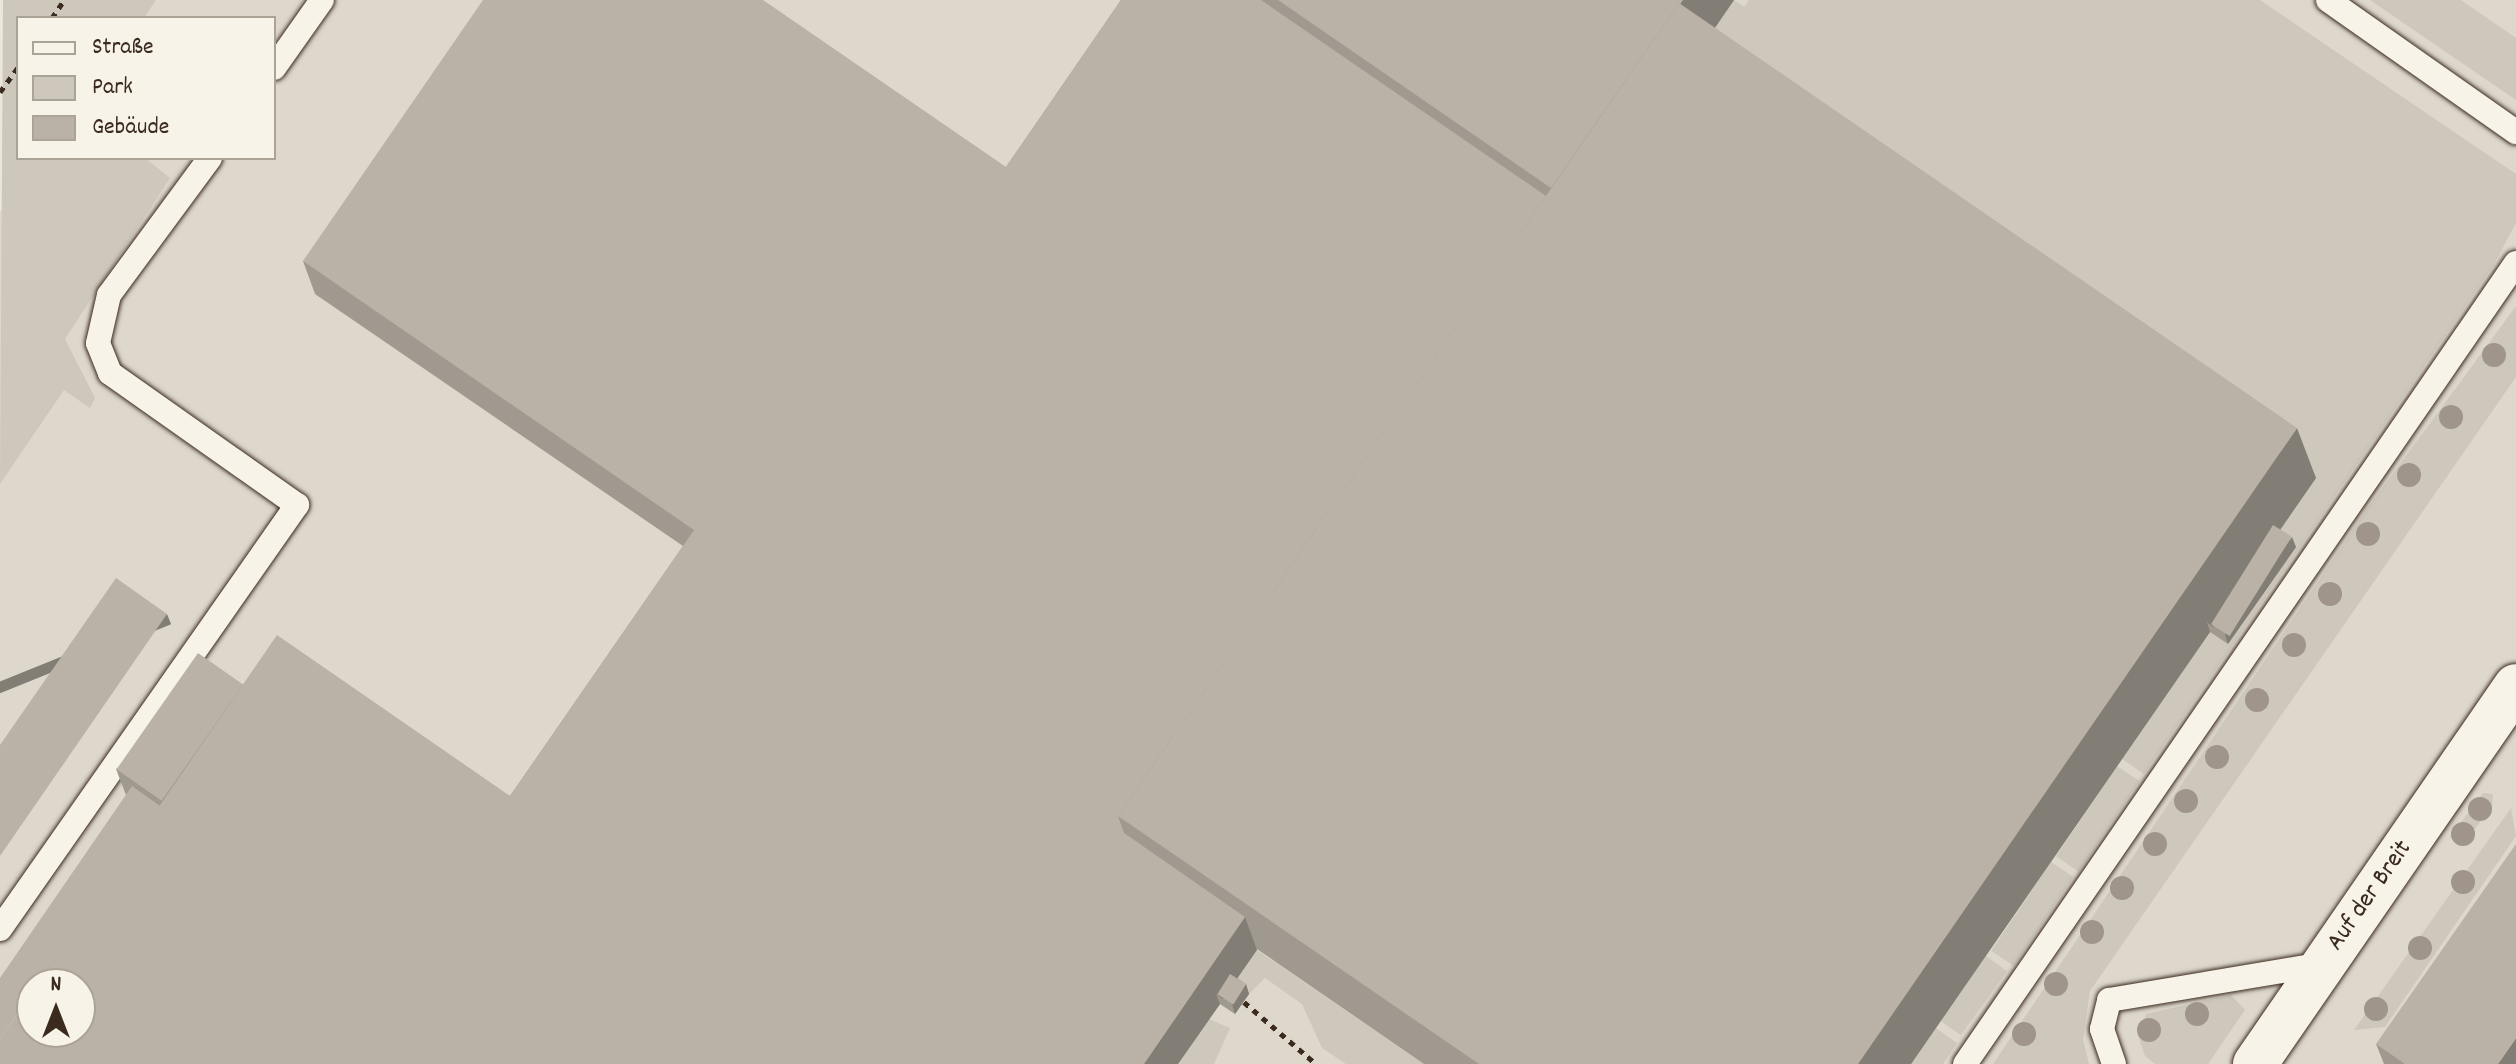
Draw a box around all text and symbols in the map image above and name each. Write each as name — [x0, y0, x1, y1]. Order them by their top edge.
legend — [16, 16, 276, 160]
text: Straße — [92, 31, 154, 65]
text: Park — [92, 71, 133, 105]
text: Gebäude — [92, 111, 169, 145]
street label: Auf der Breit — [2321, 835, 2419, 957]
north arrow — [16, 968, 96, 1048]
text: N — [51, 970, 61, 1001]

